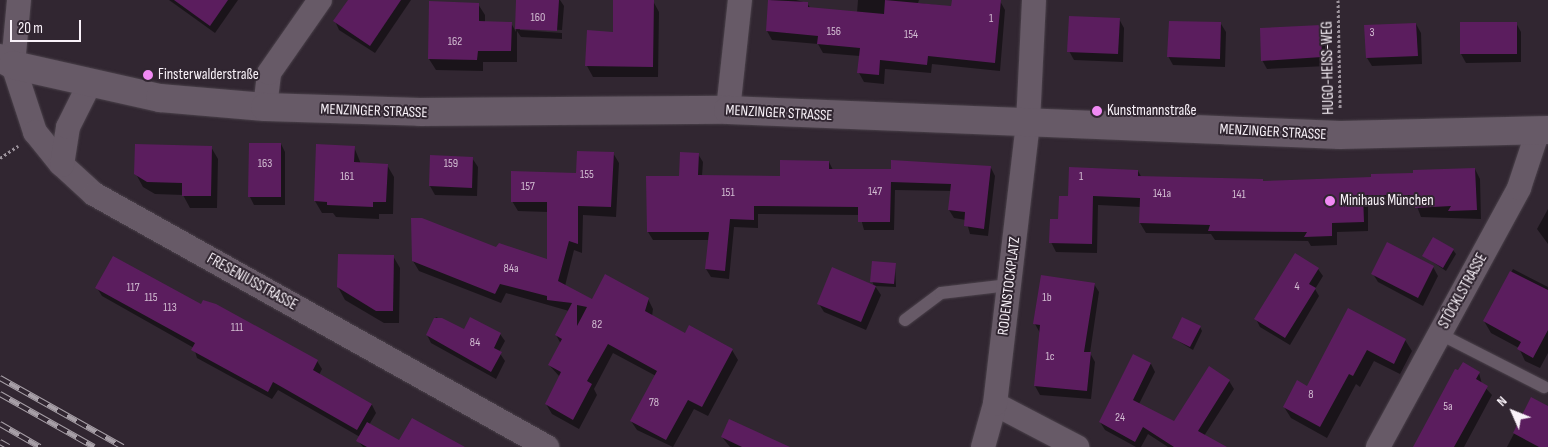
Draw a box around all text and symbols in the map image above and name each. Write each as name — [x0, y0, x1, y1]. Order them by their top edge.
scale bar — [12, 10, 84, 42]
house number: 160 — [531, 11, 545, 25]
house number: 1 — [989, 12, 993, 26]
text: 20 m — [18, 19, 43, 38]
street label: HUGO-HEISS-WEG — [1318, 21, 1338, 115]
house number: 156 — [827, 25, 841, 39]
house number: 3 — [1369, 26, 1375, 40]
house number: 154 — [904, 28, 918, 42]
house number: 162 — [448, 35, 462, 49]
place label: Finsterwalderstraße — [158, 66, 259, 84]
marker: Finsterwalderstraße — [142, 69, 154, 81]
street label: MENZINGER STRASSE — [320, 100, 428, 122]
street label: MENZINGER STRASSE — [725, 101, 833, 125]
place label: Kunstmannstraße — [1107, 102, 1197, 120]
marker: Kunstmannstraße — [1091, 105, 1103, 117]
street label: MENZINGER STRASSE — [1219, 120, 1327, 144]
house number: 163 — [258, 157, 272, 171]
house number: 159 — [444, 157, 458, 171]
house number: 155 — [580, 168, 594, 182]
house number: 161 — [340, 170, 354, 184]
house number: 1 — [1079, 170, 1083, 184]
house number: 157 — [521, 180, 535, 194]
house number: 147 — [868, 185, 882, 199]
house number: 151 — [721, 186, 735, 200]
house number: 141a — [1153, 187, 1171, 201]
house number: 141 — [1232, 188, 1246, 202]
place label: Minihaus München — [1340, 192, 1434, 210]
marker: Minihaus München — [1324, 195, 1336, 207]
street label: RODENSTOCKPLATZ — [994, 236, 1024, 336]
street label: FRESENIUSSTRASSE — [204, 250, 300, 314]
street label: STÖCKLSTRASSE — [1435, 250, 1491, 332]
house number: 84a — [503, 262, 519, 276]
house number: 4 — [1294, 280, 1300, 294]
house number: 117 — [126, 281, 140, 295]
house number: 115 — [144, 291, 158, 305]
house number: 1b — [1042, 291, 1052, 305]
house number: 113 — [163, 301, 177, 315]
house number: 82 — [592, 318, 602, 332]
house number: 111 — [231, 321, 243, 335]
house number: 84 — [470, 336, 480, 350]
house number: 1c — [1046, 350, 1054, 364]
north arrow — [1488, 387, 1538, 437]
house number: 8 — [1308, 388, 1314, 402]
text: N — [1493, 393, 1511, 410]
house number: 78 — [649, 396, 659, 410]
house number: 5a — [1443, 400, 1453, 414]
house number: 24 — [1115, 411, 1125, 425]

